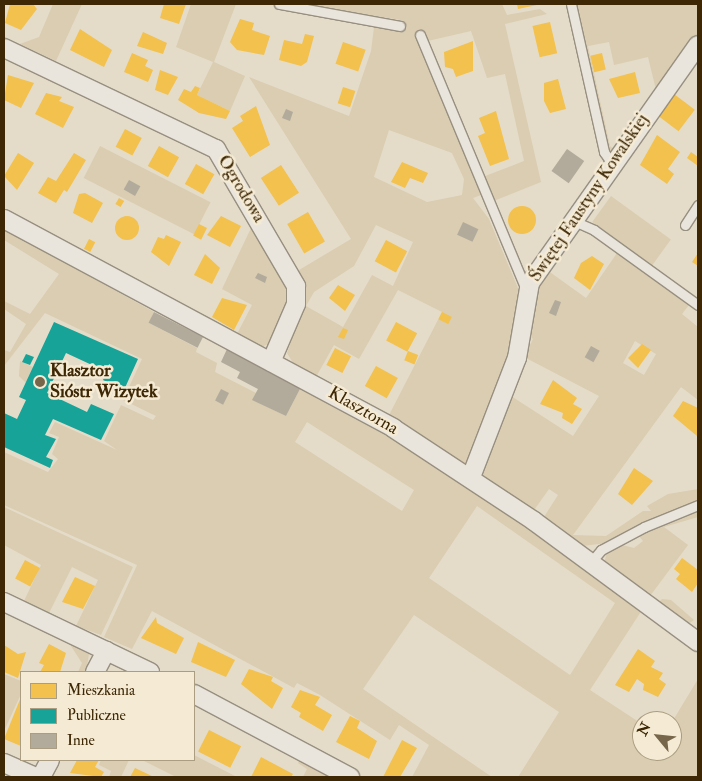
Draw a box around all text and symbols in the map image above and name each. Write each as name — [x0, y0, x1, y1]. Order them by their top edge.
street label: Świętej Faustyny Kowalskiej — [525, 110, 653, 286]
street label: Ogrodowa — [213, 151, 269, 227]
place label: Klasztor Sióstr Wizytek — [50, 361, 158, 404]
marker: Klasztor Sióstr Wizytek — [34, 376, 46, 388]
street label: Klasztorna — [324, 382, 402, 440]
legend — [20, 671, 195, 761]
text: Mieszkania — [67, 681, 135, 700]
text: Publiczne — [67, 706, 126, 725]
north arrow — [632, 711, 682, 761]
text: N — [634, 720, 655, 739]
text: Inne — [67, 731, 95, 750]

